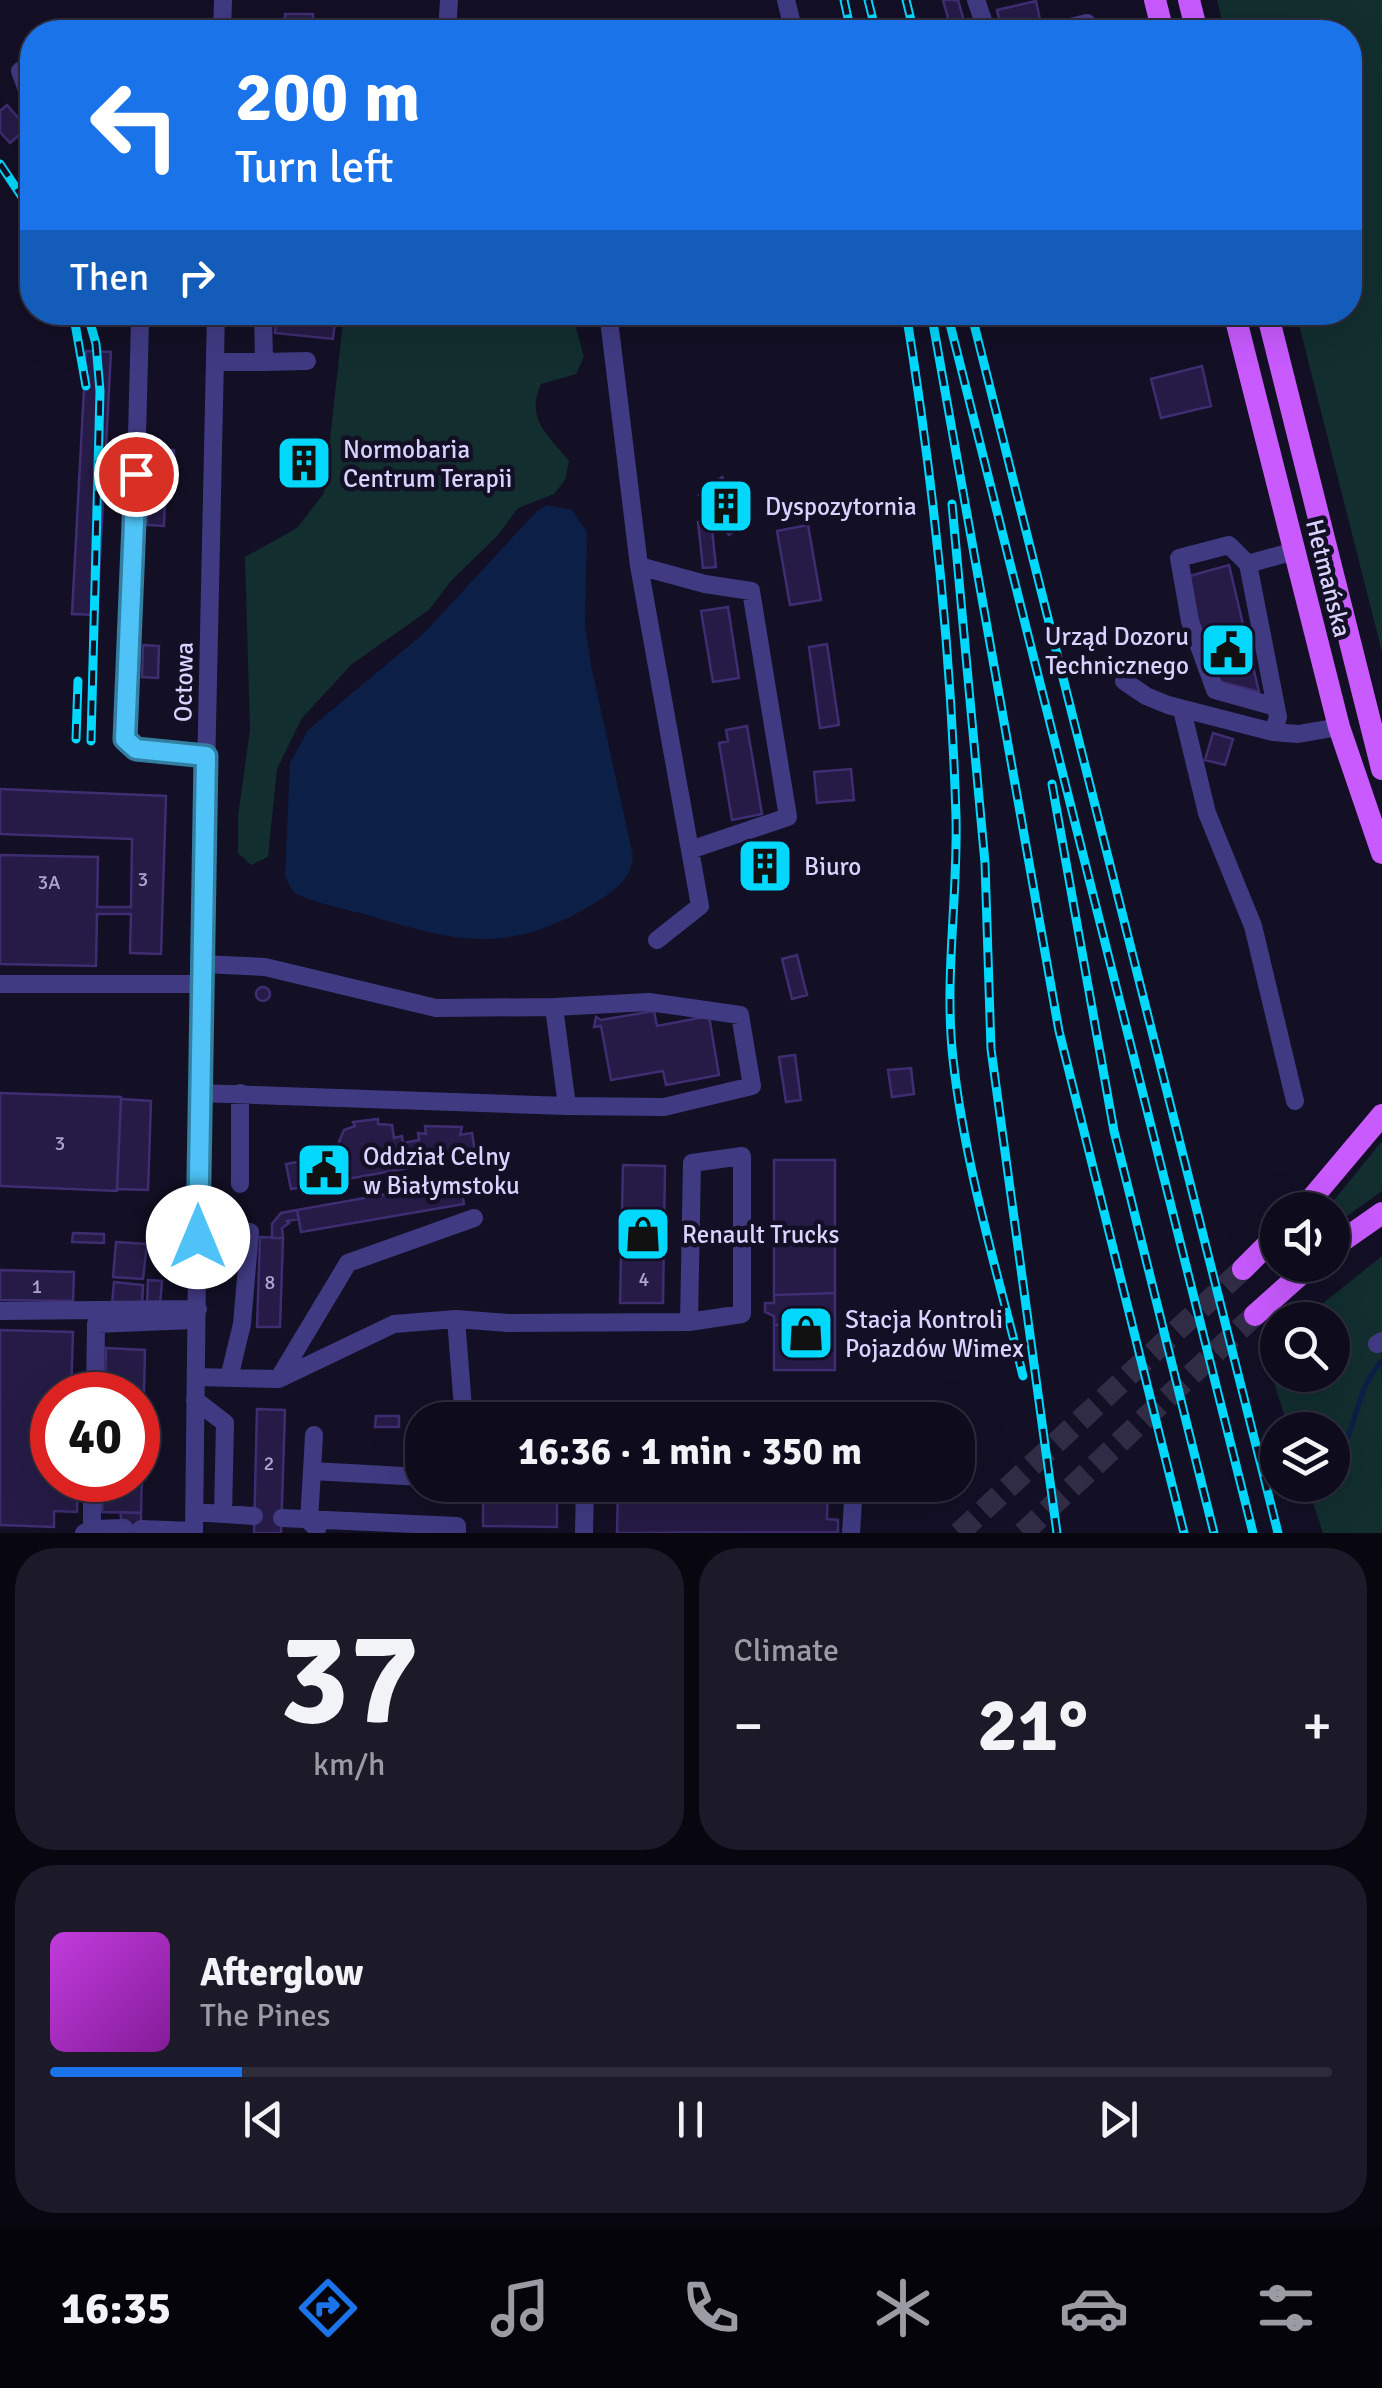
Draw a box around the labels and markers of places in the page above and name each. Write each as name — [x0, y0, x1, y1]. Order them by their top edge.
pin — [94, 432, 179, 517]
building icon: Normobaria Centrum Terapii — [274, 433, 334, 493]
place label: Normobaria Centrum Terapii — [343, 434, 512, 494]
building icon: Dyspozytornia — [696, 476, 756, 536]
place label: Dyspozytornia — [765, 491, 917, 522]
public building icon: Urząd Dozoru Technicznego — [1198, 620, 1258, 680]
place label: Urząd Dozoru Technicznego — [1045, 621, 1189, 681]
building icon: Biuro — [735, 836, 795, 896]
place label: Biuro — [804, 851, 861, 882]
public building icon: Oddział Celny w Białymstoku — [294, 1140, 354, 1200]
place label: Oddział Celny w Białymstoku — [363, 1141, 520, 1201]
shop icon: Renault Trucks — [613, 1204, 673, 1264]
place label: Renault Trucks — [682, 1219, 840, 1250]
shop icon: Stacja Kontroli Pojazdów Wimex — [776, 1303, 836, 1363]
place label: Stacja Kontroli Pojazdów Wimex — [845, 1304, 1024, 1364]

